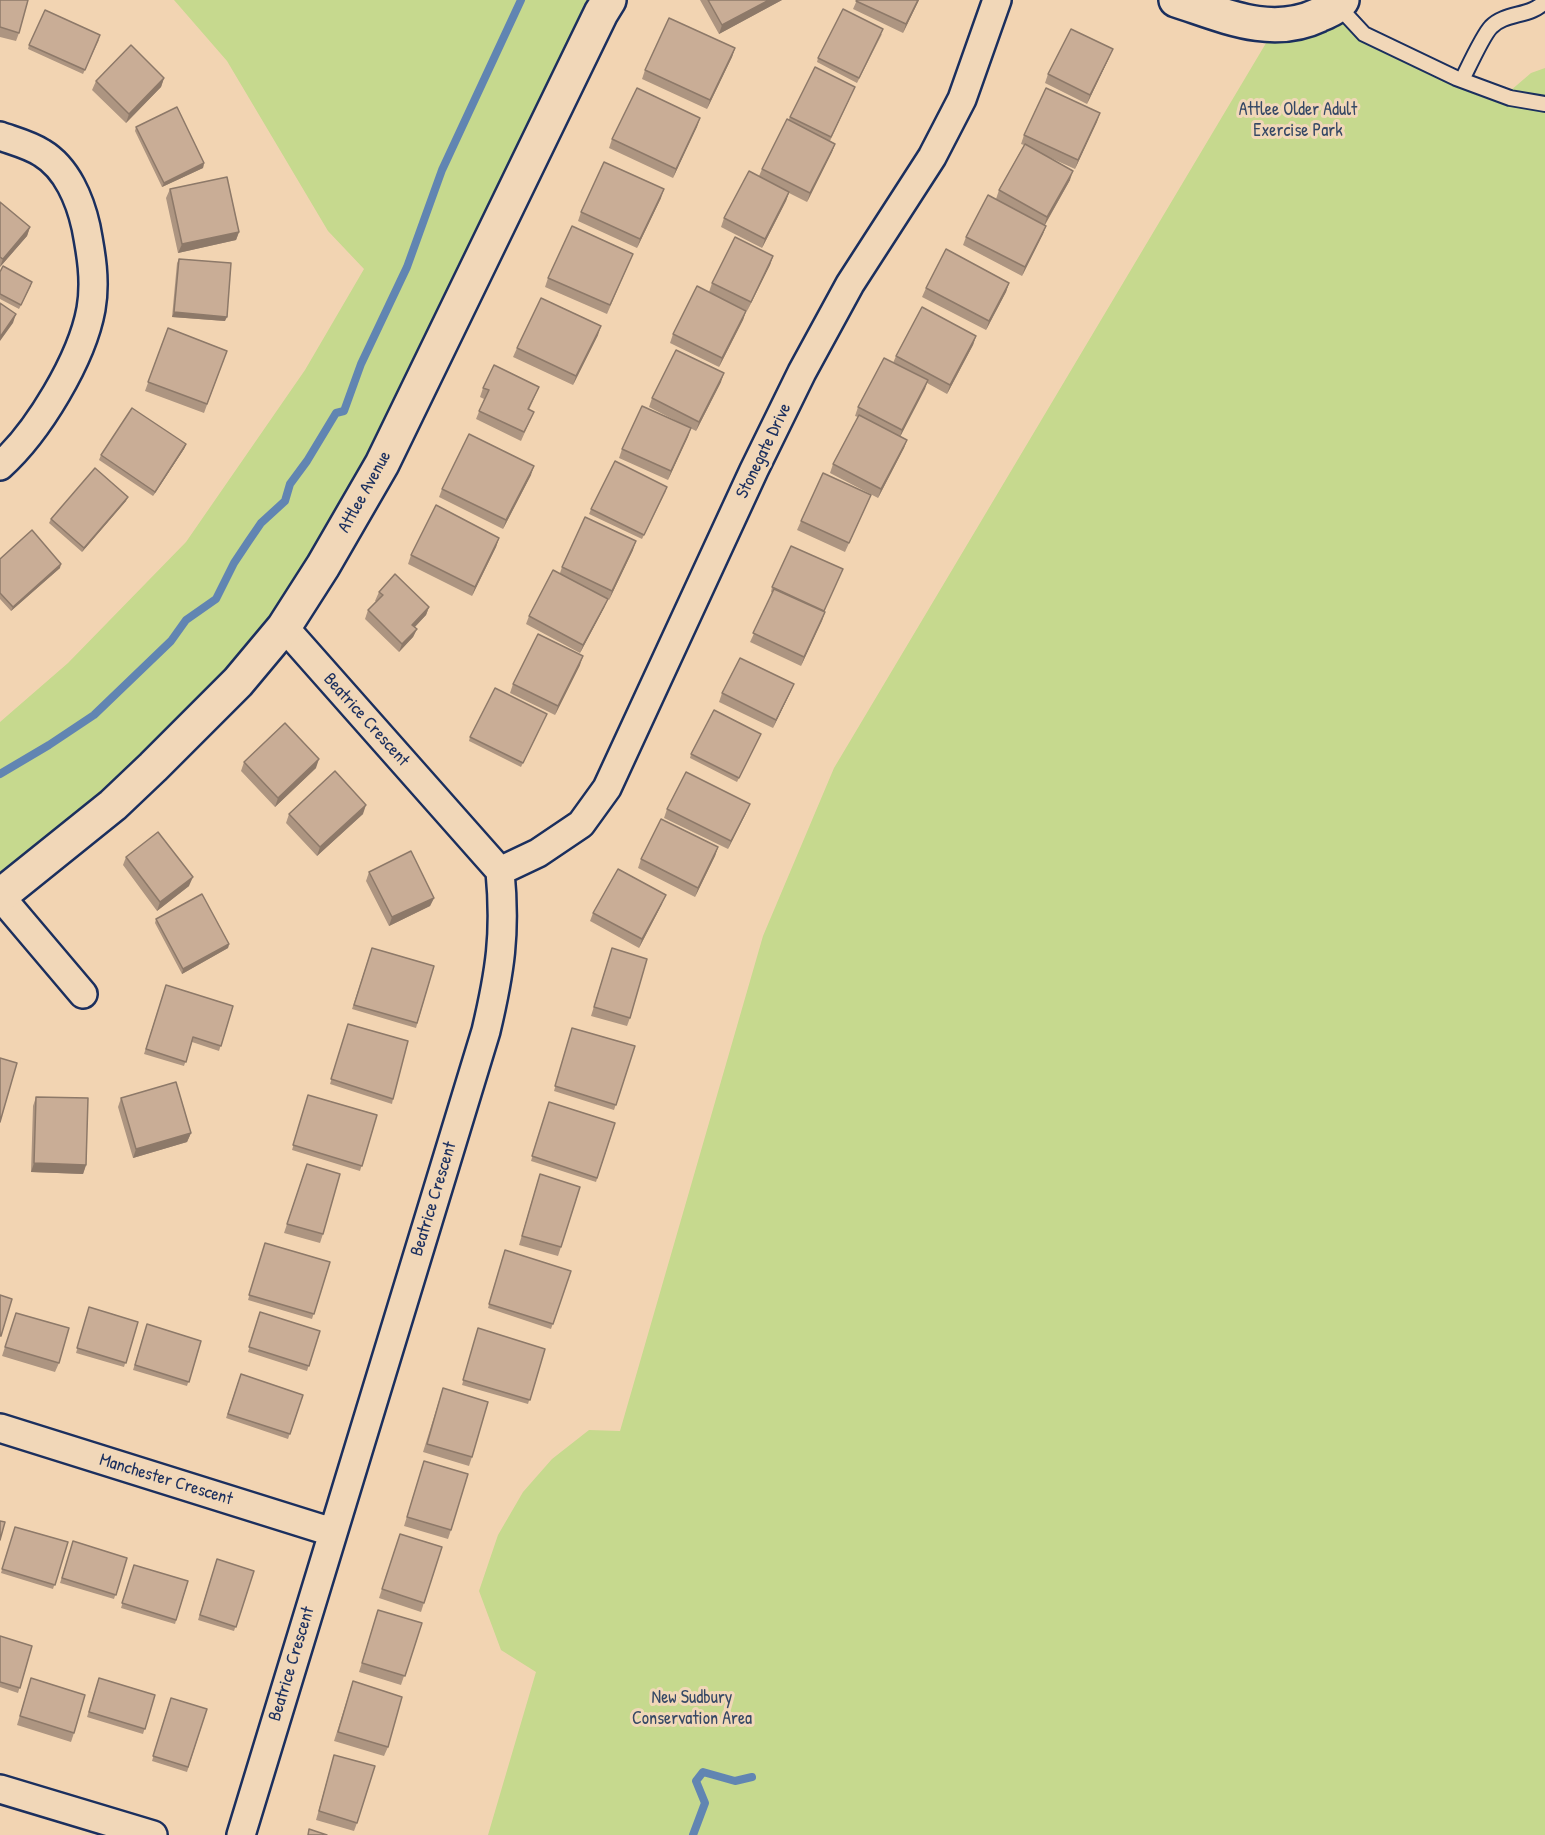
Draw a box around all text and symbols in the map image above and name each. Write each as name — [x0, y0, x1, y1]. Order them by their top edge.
park label: Attlee Older Adult Exercise Park — [1239, 99, 1357, 142]
street label: Stonegate Drive — [732, 400, 796, 502]
street label: Attlee Avenue — [334, 447, 396, 537]
street label: Beatrice Crescent — [318, 669, 414, 771]
street label: Beatrice Crescent — [406, 1139, 462, 1259]
street label: Manchester Crescent — [97, 1449, 235, 1511]
street label: Beatrice Crescent — [264, 1604, 320, 1724]
park label: New Sudbury Conservation Area — [632, 1687, 752, 1730]

